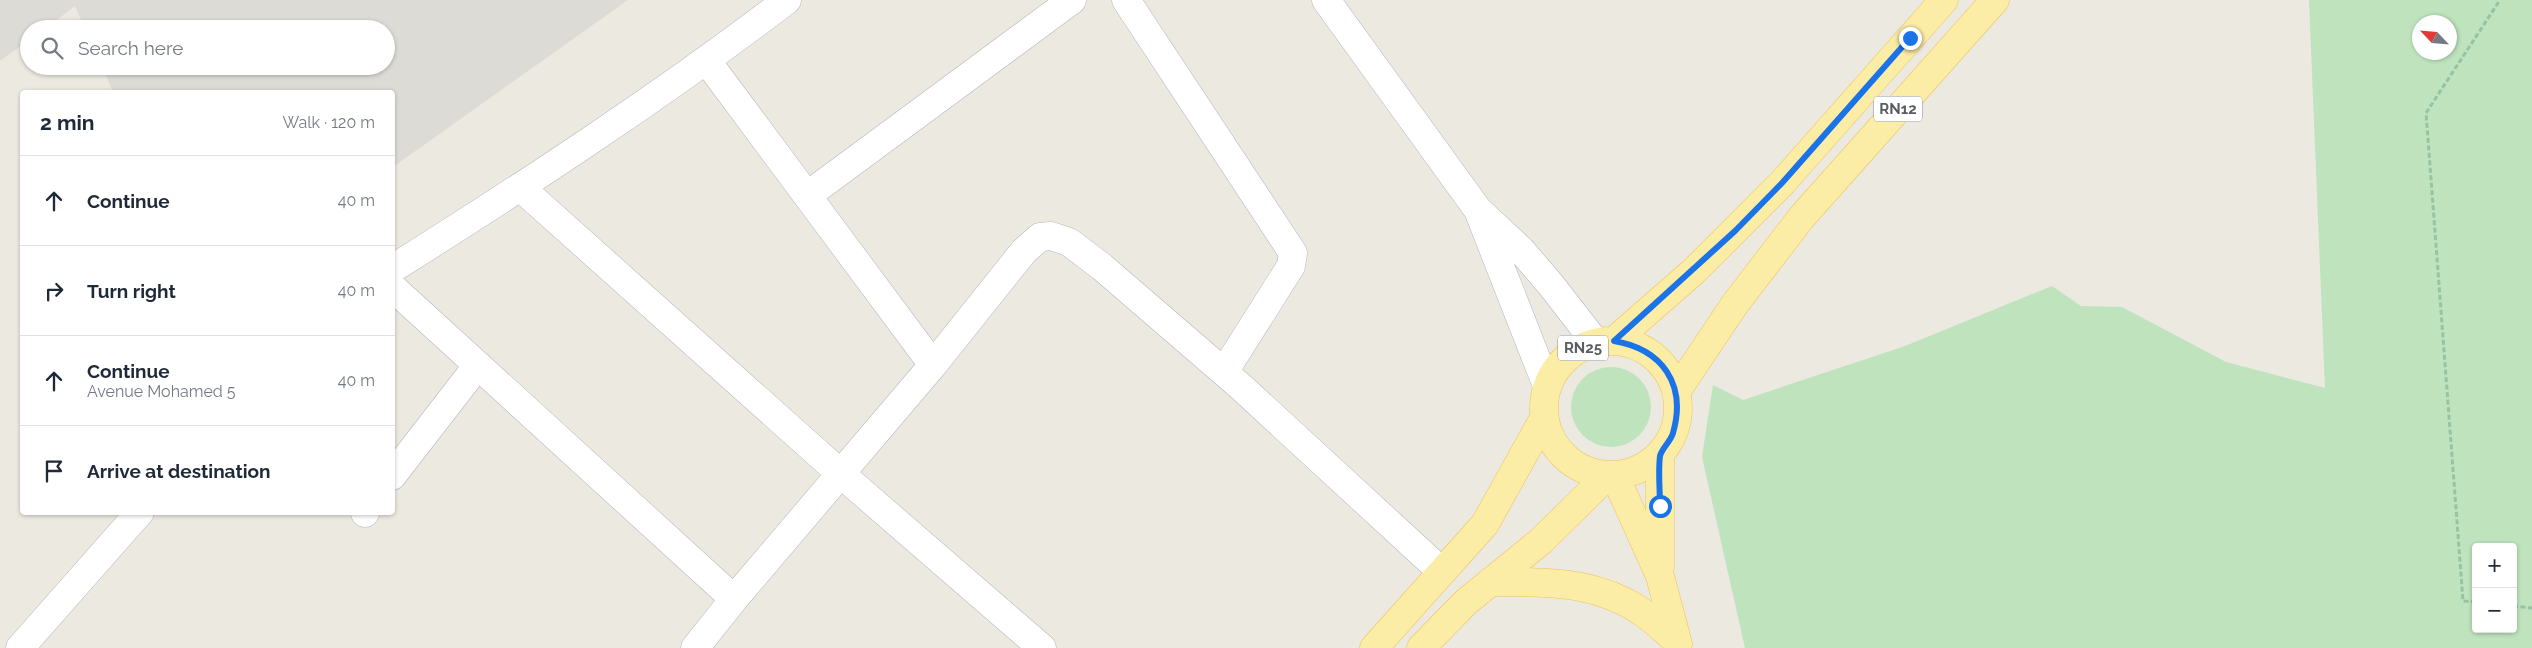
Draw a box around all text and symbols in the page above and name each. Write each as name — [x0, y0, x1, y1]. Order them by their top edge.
north arrow — [2412, 15, 2457, 60]
search box — [20, 20, 395, 75]
route end — [1899, 27, 1922, 50]
icon: search — [38, 34, 66, 62]
text: Search here — [78, 37, 184, 59]
road number: RN12 — [1874, 96, 1922, 122]
text: 2 min — [40, 110, 94, 135]
text: Walk · 120 m — [283, 113, 375, 132]
icon: ahead — [40, 187, 68, 215]
text: Continue — [87, 190, 170, 212]
text: 40 m — [338, 191, 375, 210]
icon: right — [40, 277, 68, 305]
text: Turn right — [87, 280, 176, 302]
text: 40 m — [338, 281, 375, 300]
road number: RN25 — [1558, 336, 1608, 360]
text: Continue — [87, 360, 170, 382]
icon: ahead — [40, 367, 68, 395]
text: 40 m — [338, 371, 375, 390]
text: Avenue Mohamed 5 — [87, 382, 236, 401]
icon: arrive — [40, 457, 68, 485]
text: Arrive at destination — [87, 460, 271, 482]
route start — [1649, 495, 1672, 518]
map controls — [2472, 543, 2517, 633]
button: + — [2472, 543, 2517, 588]
button: − — [2472, 588, 2517, 633]

